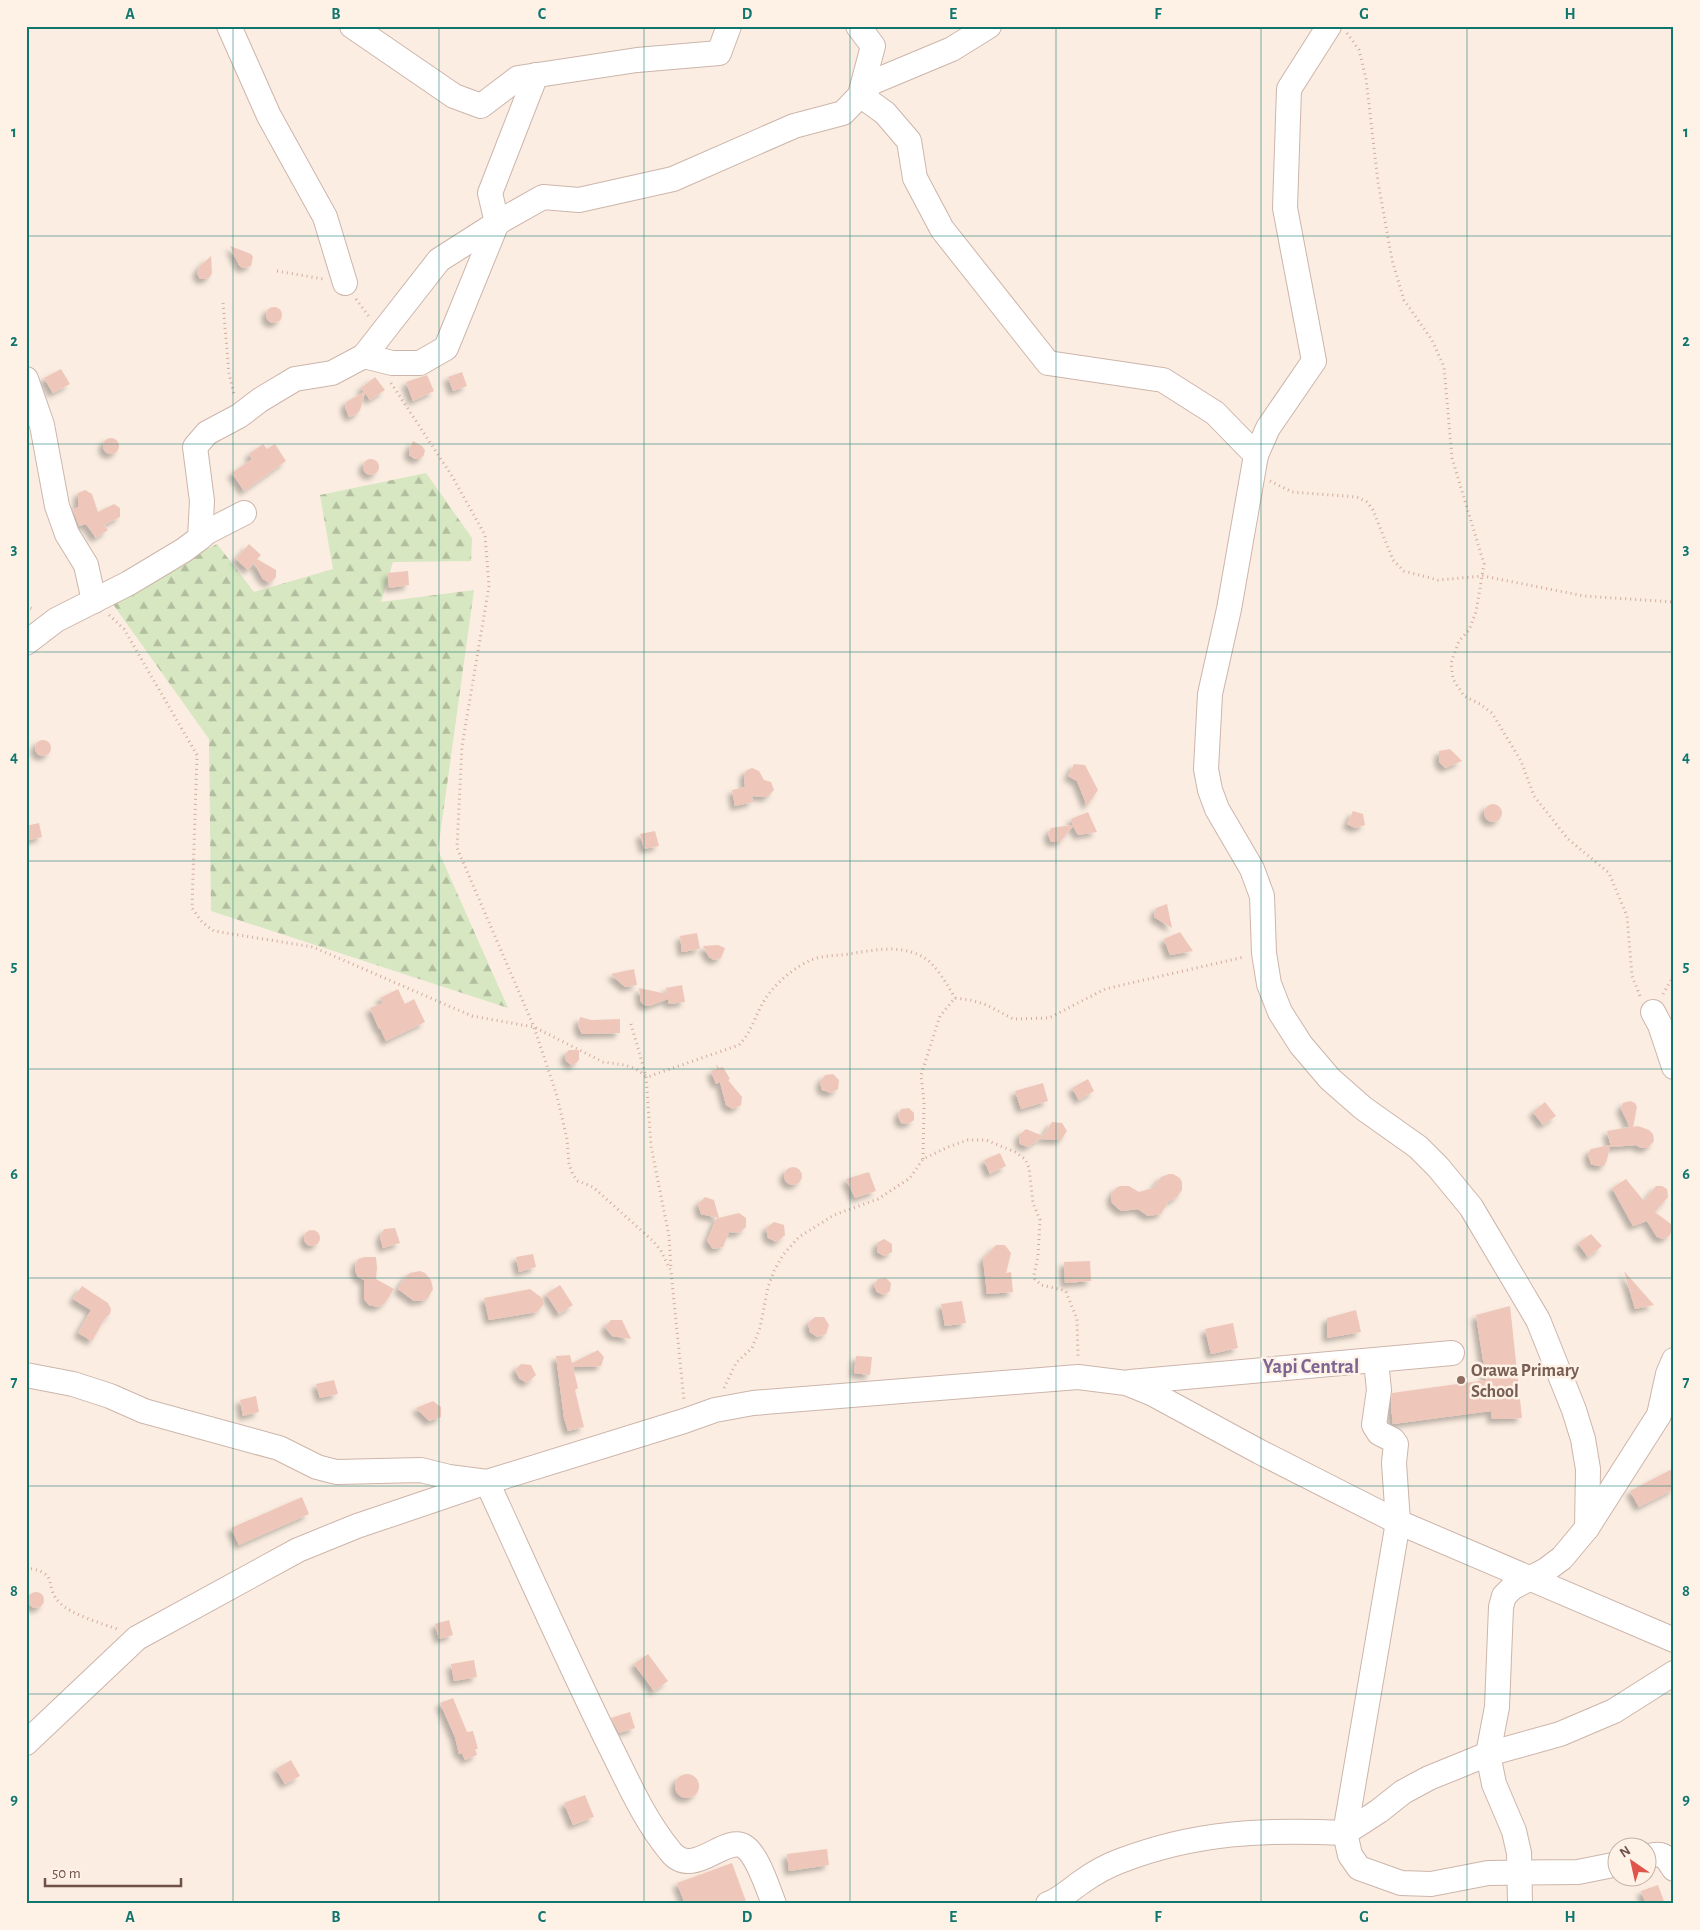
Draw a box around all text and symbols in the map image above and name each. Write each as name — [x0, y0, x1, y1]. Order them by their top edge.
text: A — [125, 6, 135, 22]
text: B — [331, 6, 341, 22]
text: C — [538, 6, 547, 22]
text: D — [742, 6, 753, 22]
text: E — [949, 6, 957, 22]
text: F — [1154, 6, 1162, 22]
text: G — [1359, 6, 1369, 22]
text: H — [1564, 6, 1576, 22]
text: 1 — [11, 124, 17, 140]
text: 1 — [1683, 124, 1689, 140]
text: 2 — [10, 333, 18, 349]
text: 2 — [1682, 333, 1690, 349]
text: 3 — [11, 541, 18, 557]
text: 3 — [1683, 541, 1690, 557]
text: 4 — [10, 749, 18, 765]
text: 4 — [1682, 749, 1690, 765]
text: 5 — [11, 958, 18, 974]
text: 5 — [1683, 958, 1690, 974]
text: 6 — [10, 1166, 18, 1182]
text: 6 — [1682, 1166, 1690, 1182]
district label: Yapi Central — [1263, 1357, 1359, 1377]
place label: Orawa Primary School — [1471, 1362, 1580, 1401]
text: 7 — [11, 1374, 18, 1390]
marker: Orawa Primary School — [1455, 1374, 1467, 1386]
text: 7 — [1683, 1374, 1690, 1390]
text: 8 — [10, 1583, 18, 1599]
text: 8 — [1682, 1583, 1690, 1599]
text: 9 — [10, 1791, 18, 1807]
text: 9 — [1682, 1791, 1690, 1807]
north arrow — [1608, 1838, 1658, 1888]
text: N — [1617, 1844, 1633, 1861]
scale bar — [45, 1855, 181, 1887]
text: 50 m — [52, 1866, 81, 1881]
text: A — [125, 1909, 135, 1925]
text: B — [331, 1909, 341, 1925]
text: C — [538, 1909, 547, 1925]
text: D — [742, 1909, 753, 1925]
text: E — [949, 1909, 957, 1925]
text: F — [1154, 1909, 1162, 1925]
text: G — [1359, 1909, 1369, 1925]
text: H — [1564, 1909, 1576, 1925]

